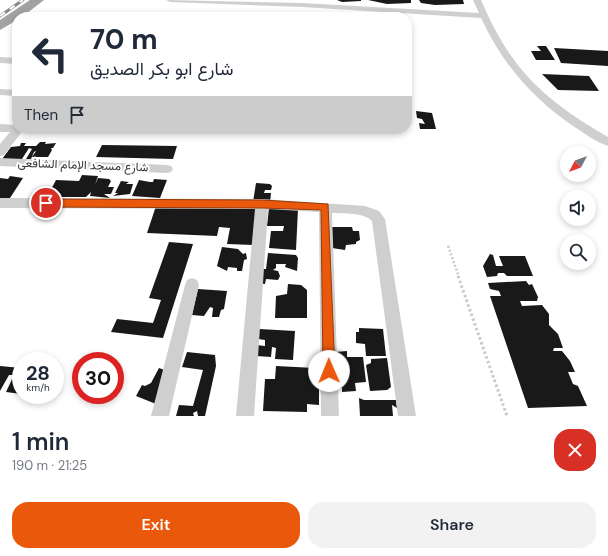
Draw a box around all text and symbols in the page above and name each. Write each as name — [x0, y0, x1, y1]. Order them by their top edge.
text: 70 m — [90, 21, 158, 58]
icon: left — [24, 28, 76, 80]
text: شارع ابو بكر الصديق — [90, 57, 233, 81]
icon: arrive — [66, 104, 88, 126]
text: Then — [24, 105, 58, 125]
north arrow — [560, 146, 596, 182]
map controls — [560, 146, 596, 270]
street label: شارع مسجد الإمام الشافعى — [17, 155, 149, 176]
pin — [29, 186, 63, 220]
button: sound — [560, 190, 596, 226]
icon: arrive — [35, 192, 57, 214]
button: search — [560, 234, 596, 270]
position arrow — [308, 350, 350, 392]
speed limit sign: 30 — [72, 352, 124, 404]
text: 28 — [26, 360, 50, 386]
text: km/h — [26, 381, 50, 394]
text: 1 min — [12, 426, 69, 457]
button: close — [554, 429, 596, 471]
text: 190 m · 21:25 — [12, 457, 87, 474]
button: Exit — [12, 502, 300, 548]
button: Share — [308, 502, 596, 548]

